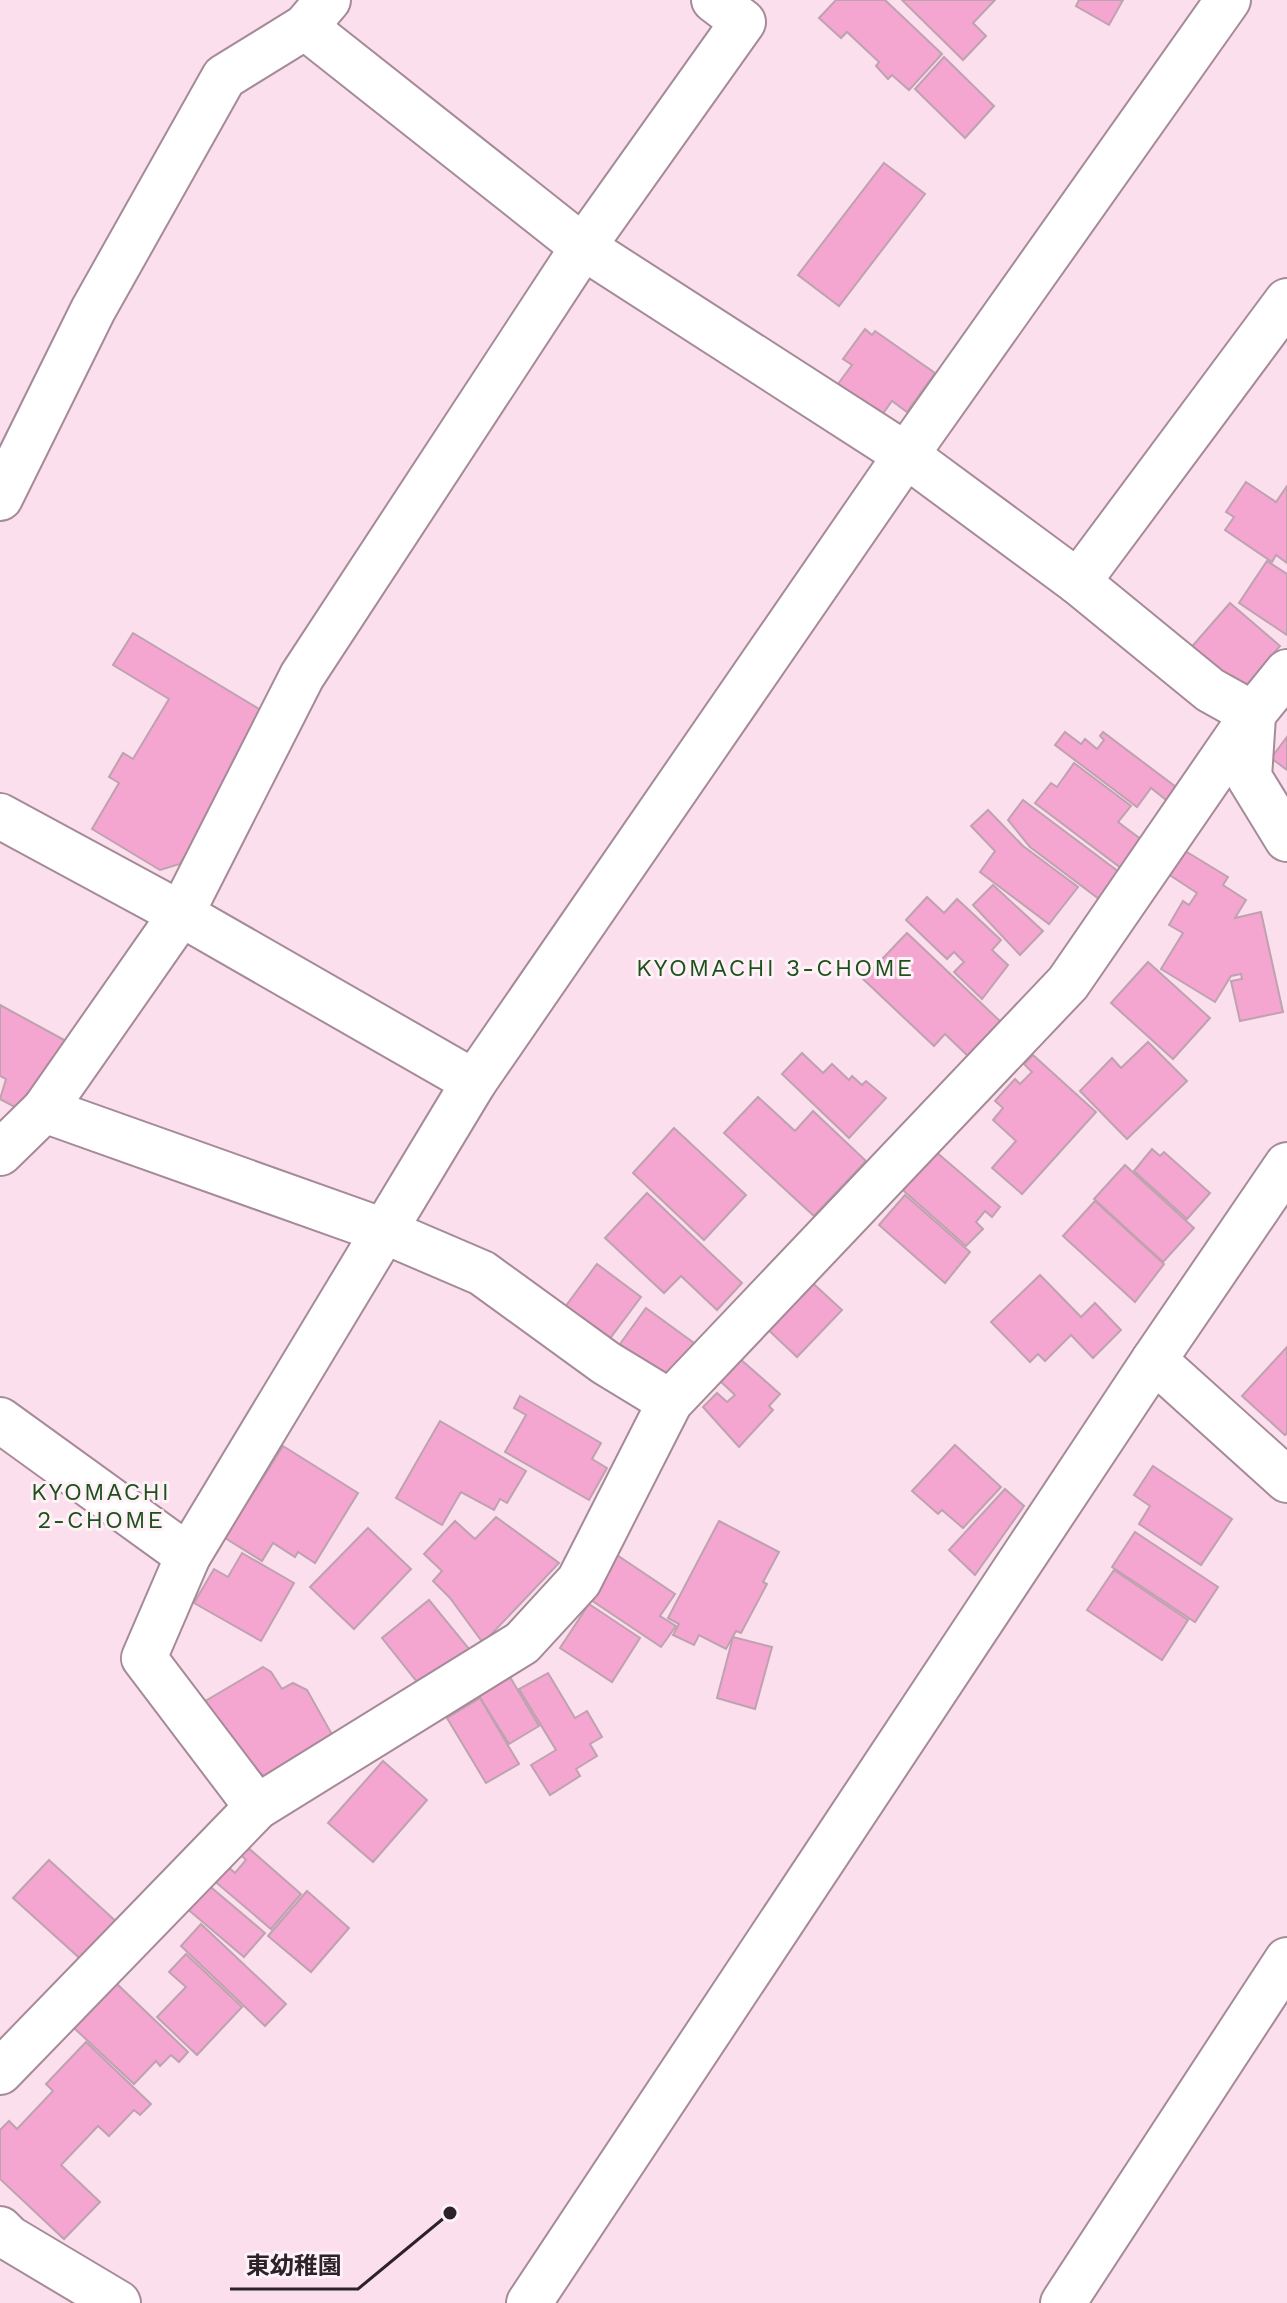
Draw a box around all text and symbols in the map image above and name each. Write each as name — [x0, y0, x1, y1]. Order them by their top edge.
district label: KYOMACHI 3-CHOME — [636, 954, 914, 982]
district label: KYOMACHI 2-CHOME — [31, 1478, 171, 1534]
callout: 東幼稚園 — [230, 2241, 358, 2289]
text: 東幼稚園 — [246, 2252, 342, 2280]

